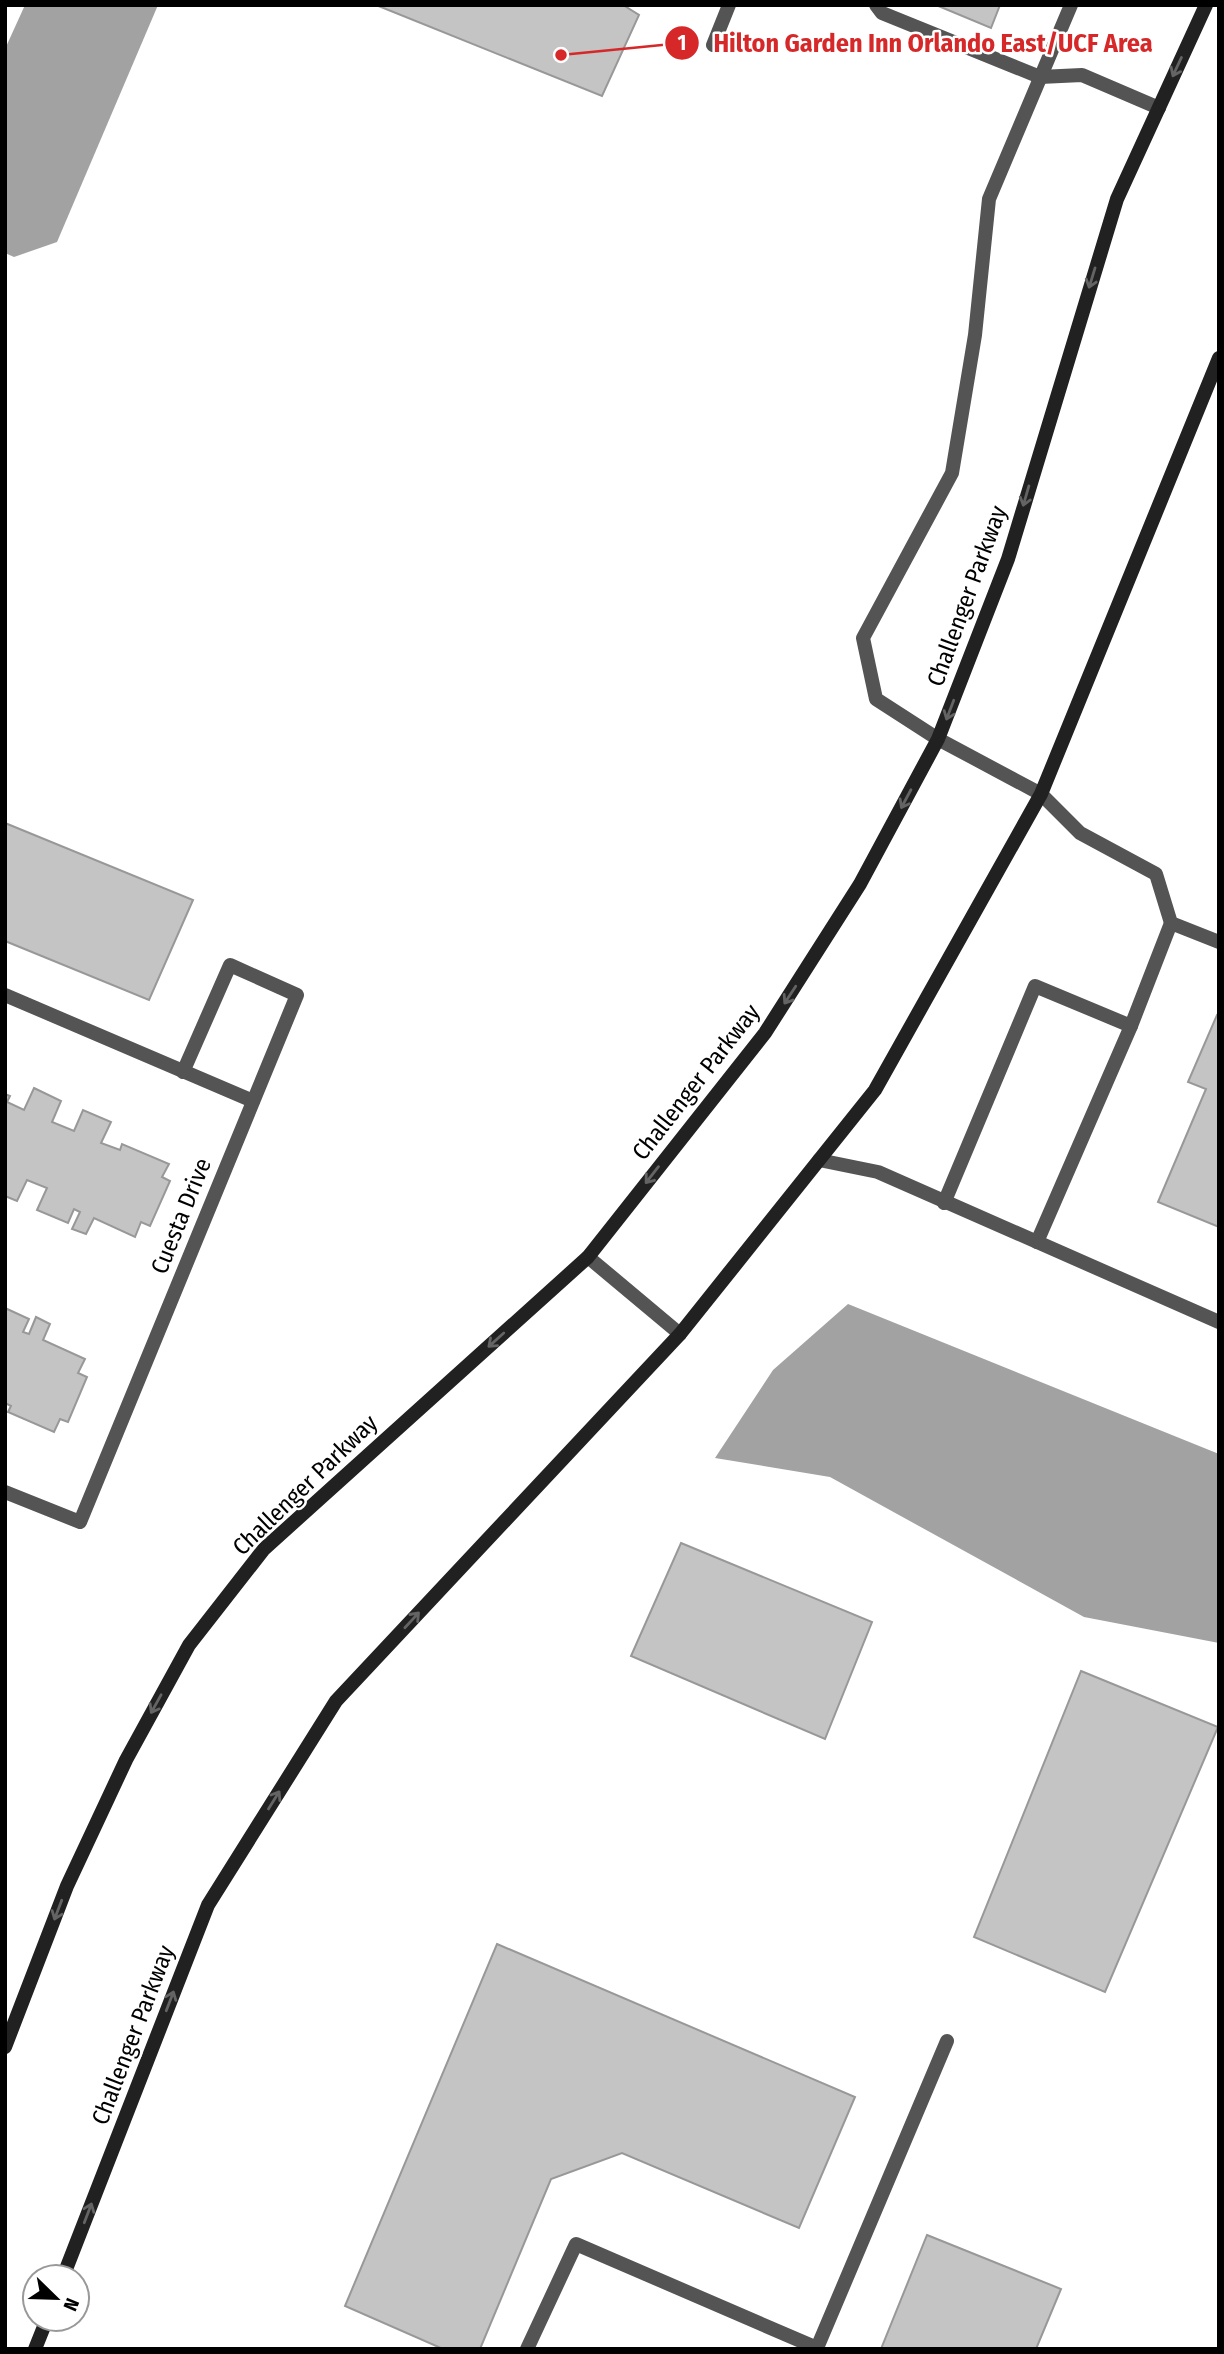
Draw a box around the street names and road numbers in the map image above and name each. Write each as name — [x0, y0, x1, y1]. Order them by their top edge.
street label: Challenger Parkway — [921, 502, 1013, 690]
street label: Challenger Parkway — [626, 998, 766, 1166]
street label: Cuesta Drive — [145, 1154, 217, 1278]
street label: Challenger Parkway — [227, 1409, 383, 1561]
street label: Challenger Parkway — [86, 1941, 180, 2129]

